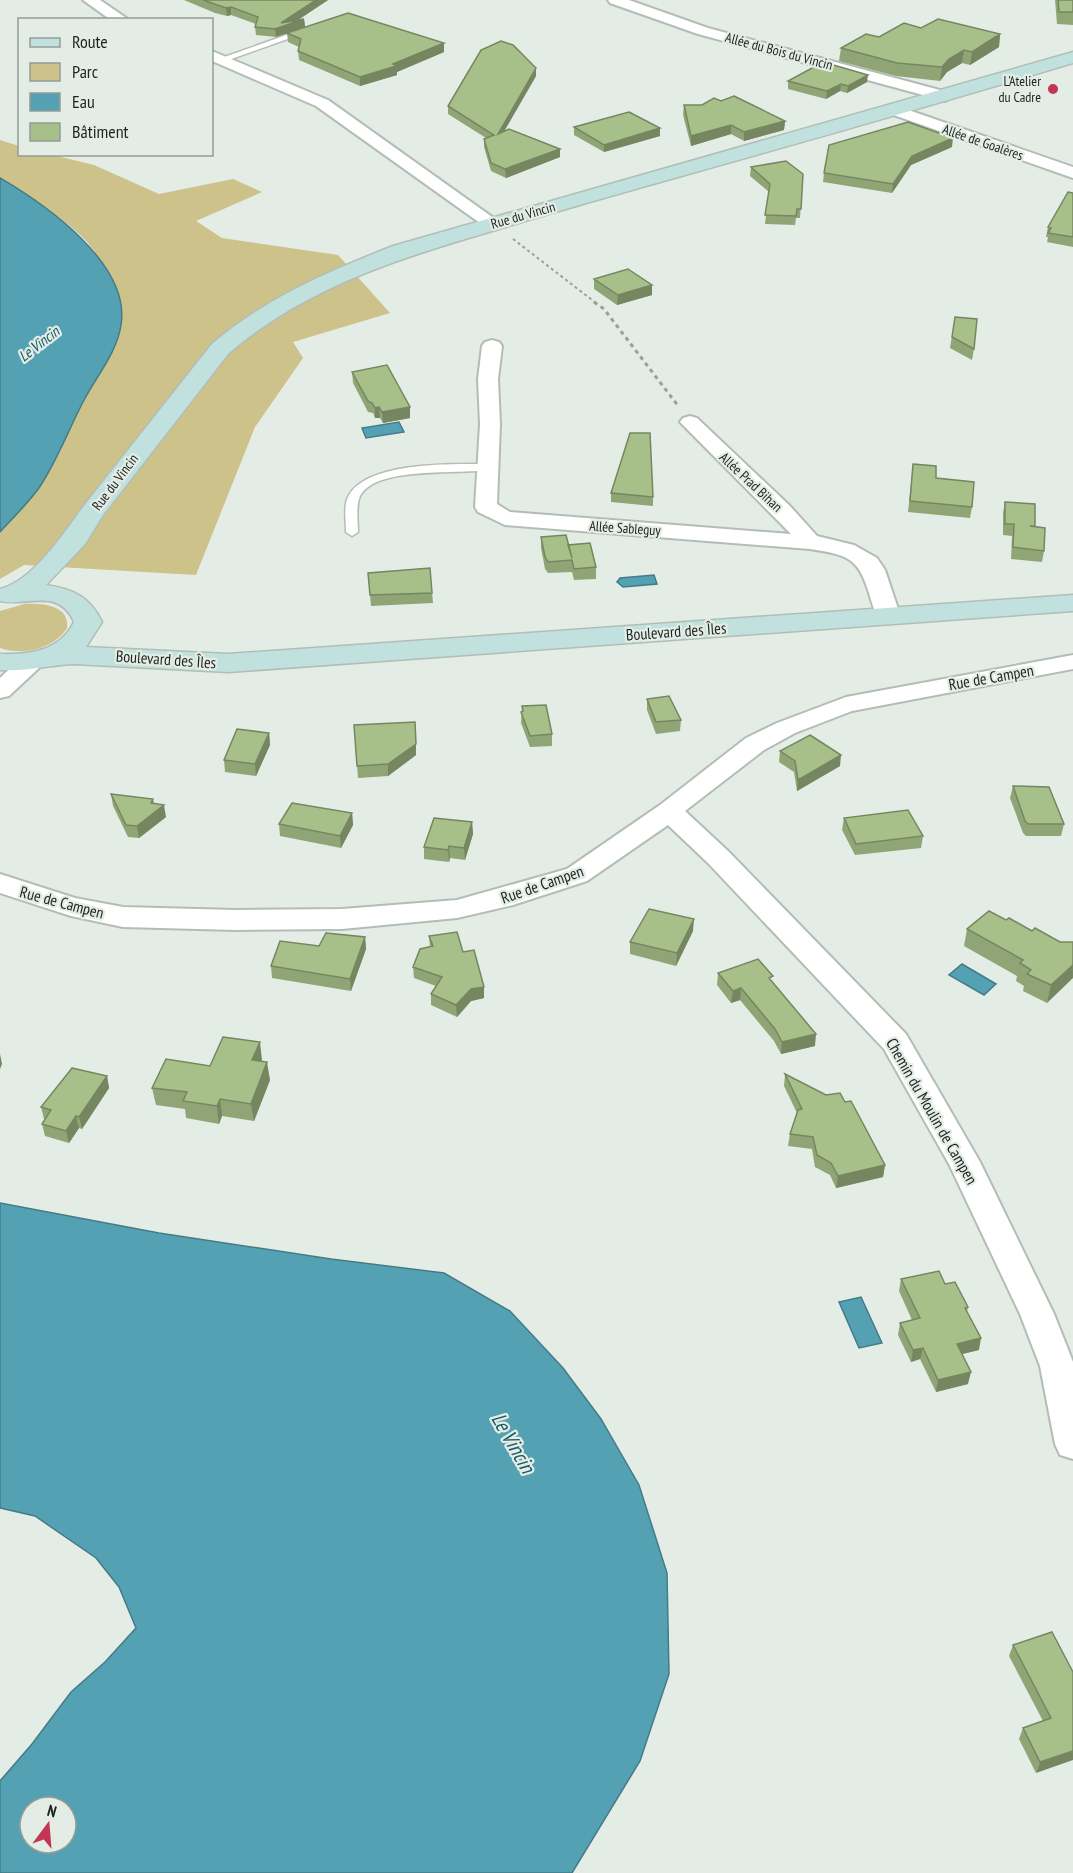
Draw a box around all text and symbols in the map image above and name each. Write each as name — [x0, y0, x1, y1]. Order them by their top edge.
legend — [18, 18, 213, 156]
street label: Allée du Bois du Vincin — [723, 28, 835, 74]
text: Route — [72, 30, 108, 53]
text: Parc — [72, 60, 99, 83]
place label: L'Atelier du Cadre — [998, 72, 1041, 106]
marker: L'Atelier du Cadre — [1046, 82, 1060, 96]
text: Eau — [72, 90, 95, 113]
text: Bâtiment — [72, 120, 129, 143]
street label: Allée de Goalères — [940, 120, 1026, 164]
street label: Rue du Vincin — [489, 197, 557, 233]
water label: Le Vincin — [15, 321, 64, 365]
street label: Allée Prad Bihan — [716, 448, 786, 516]
street label: Rue du Vincin — [88, 450, 142, 514]
street label: Allée Sableguy — [589, 517, 662, 540]
street label: Boulevard des Îles — [625, 618, 727, 644]
street label: Boulevard des Îles — [115, 646, 217, 672]
street label: Rue de Campen — [947, 660, 1035, 694]
street label: Rue de Campen — [498, 861, 586, 907]
street label: Rue de Campen — [18, 881, 106, 923]
street label: Chemin du Moulin de Campen — [882, 1034, 982, 1188]
water label: Le Vincin — [485, 1408, 542, 1479]
north arrow — [18, 1795, 78, 1855]
text: N — [45, 1800, 59, 1821]

